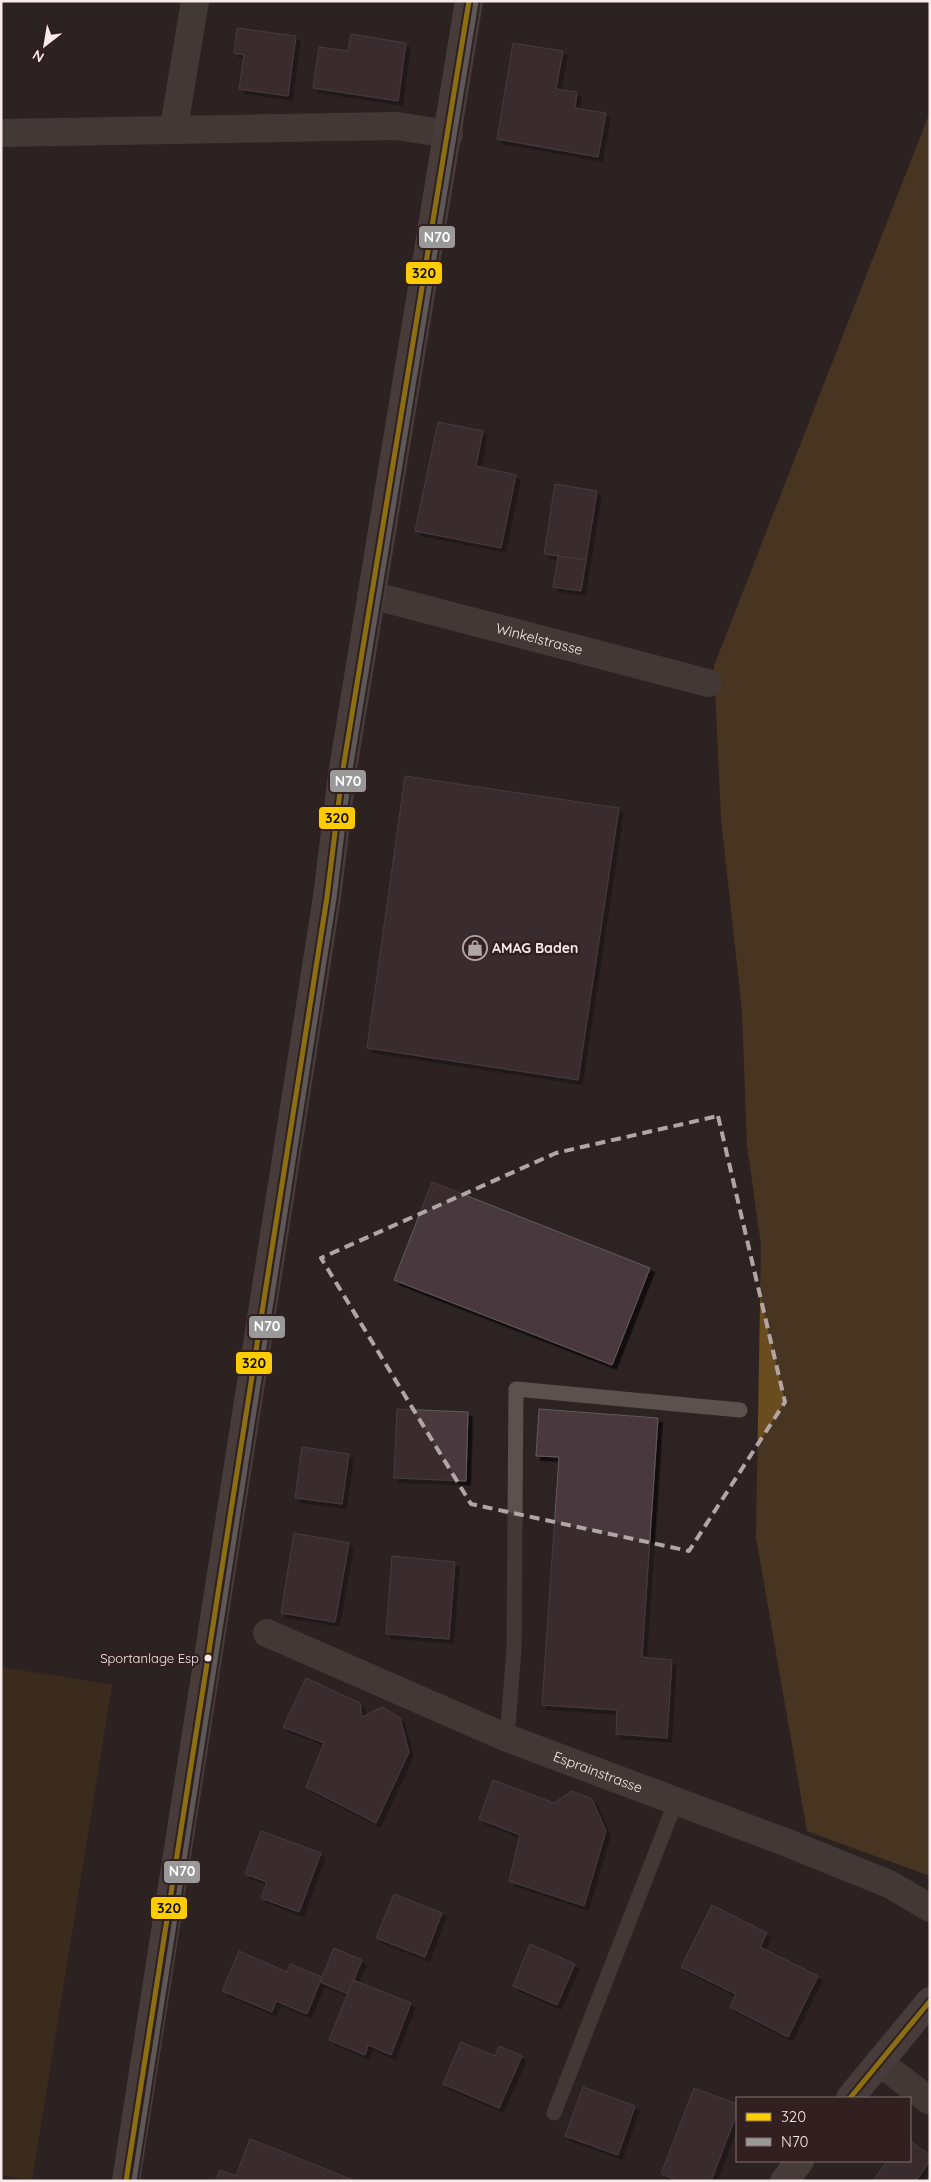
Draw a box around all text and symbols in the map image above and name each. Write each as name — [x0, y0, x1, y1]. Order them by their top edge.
north arrow — [20, 20, 70, 70]
text: N — [29, 46, 47, 67]
line badge: N70 — [418, 225, 456, 249]
text: N70 — [424, 228, 451, 246]
line badge: 320 — [405, 261, 443, 285]
text: 320 — [412, 264, 436, 282]
street label: Winkelstrasse — [494, 619, 585, 659]
line badge: N70 — [329, 769, 367, 793]
text: N70 — [335, 772, 362, 790]
line badge: 320 — [318, 806, 356, 830]
text: 320 — [325, 809, 349, 827]
shop icon: AMAG Baden — [462, 935, 488, 961]
place label: AMAG Baden — [492, 939, 578, 957]
line badge: N70 — [248, 1315, 286, 1339]
text: N70 — [254, 1317, 281, 1335]
line badge: 320 — [235, 1351, 273, 1375]
text: 320 — [242, 1354, 266, 1372]
place label: Sportanlage Esp — [100, 1650, 199, 1666]
marker: Sportanlage Esp — [203, 1653, 213, 1663]
street label: Esprainstrasse — [551, 1747, 645, 1797]
line badge: N70 — [163, 1860, 201, 1884]
text: N70 — [169, 1862, 196, 1880]
line badge: 320 — [150, 1896, 188, 1920]
text: 320 — [157, 1899, 181, 1917]
legend — [736, 2097, 911, 2162]
text: 320 — [781, 2107, 806, 2126]
text: N70 — [781, 2132, 809, 2151]

